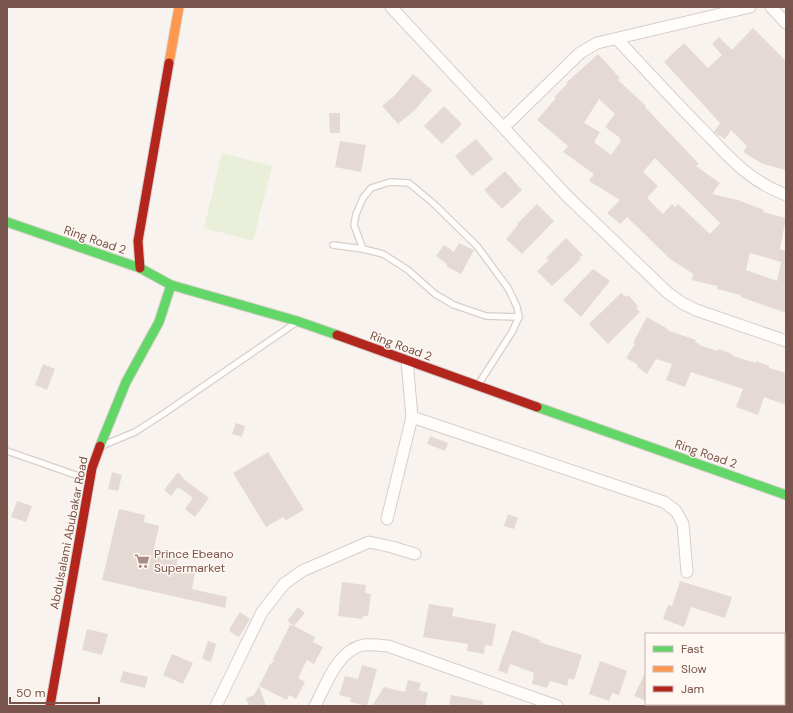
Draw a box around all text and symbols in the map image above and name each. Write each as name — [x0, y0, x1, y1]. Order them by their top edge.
street label: Ring Road 2 — [62, 222, 128, 258]
street label: Ring Road 2 — [368, 327, 434, 365]
street label: Ring Road 2 — [673, 436, 739, 472]
street label: Abdulsalami Abubakar Road — [46, 455, 92, 611]
place label: Prince Ebeano Supermarket — [154, 546, 234, 576]
supermarket icon: Prince Ebeano Supermarket — [133, 552, 151, 570]
legend — [645, 633, 785, 705]
text: Fast — [681, 641, 704, 657]
text: Slow — [681, 661, 707, 677]
scale bar — [10, 679, 99, 705]
text: Jam — [681, 681, 704, 697]
text: 50 m — [16, 685, 45, 701]

